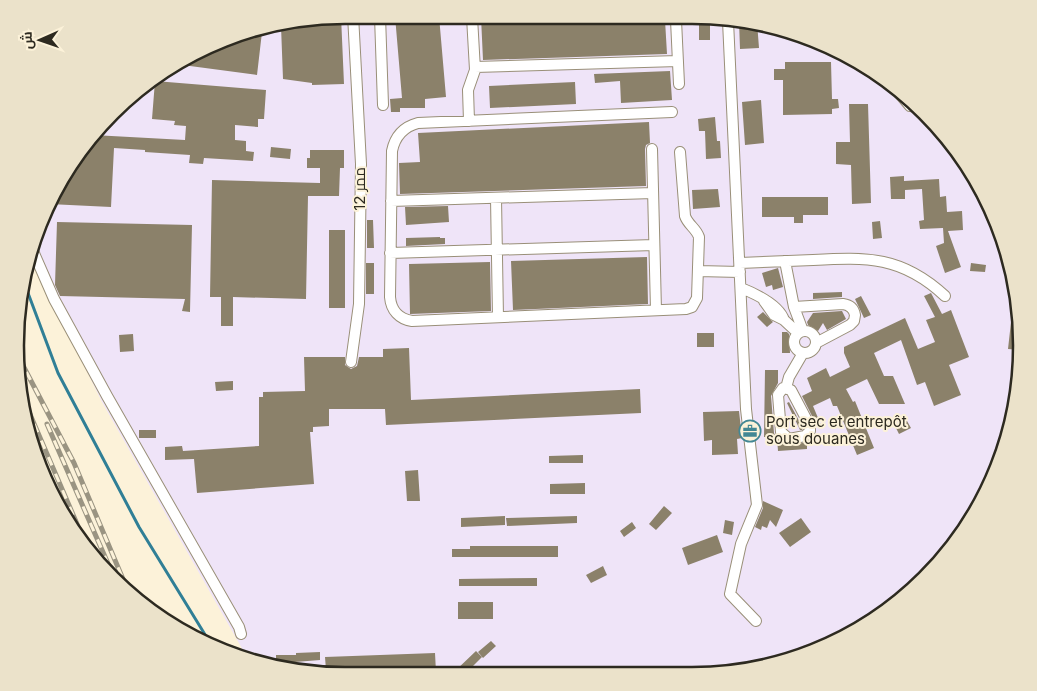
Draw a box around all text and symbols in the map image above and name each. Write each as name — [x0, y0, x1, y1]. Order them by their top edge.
north arrow — [15, 15, 65, 65]
text: ش — [18, 31, 36, 50]
street label: ممر 12 — [350, 167, 369, 211]
place label: Port sec et entrepôt sous douanes — [766, 412, 907, 448]
office icon: Port sec et entrepôt sous douanes — [738, 419, 762, 443]

